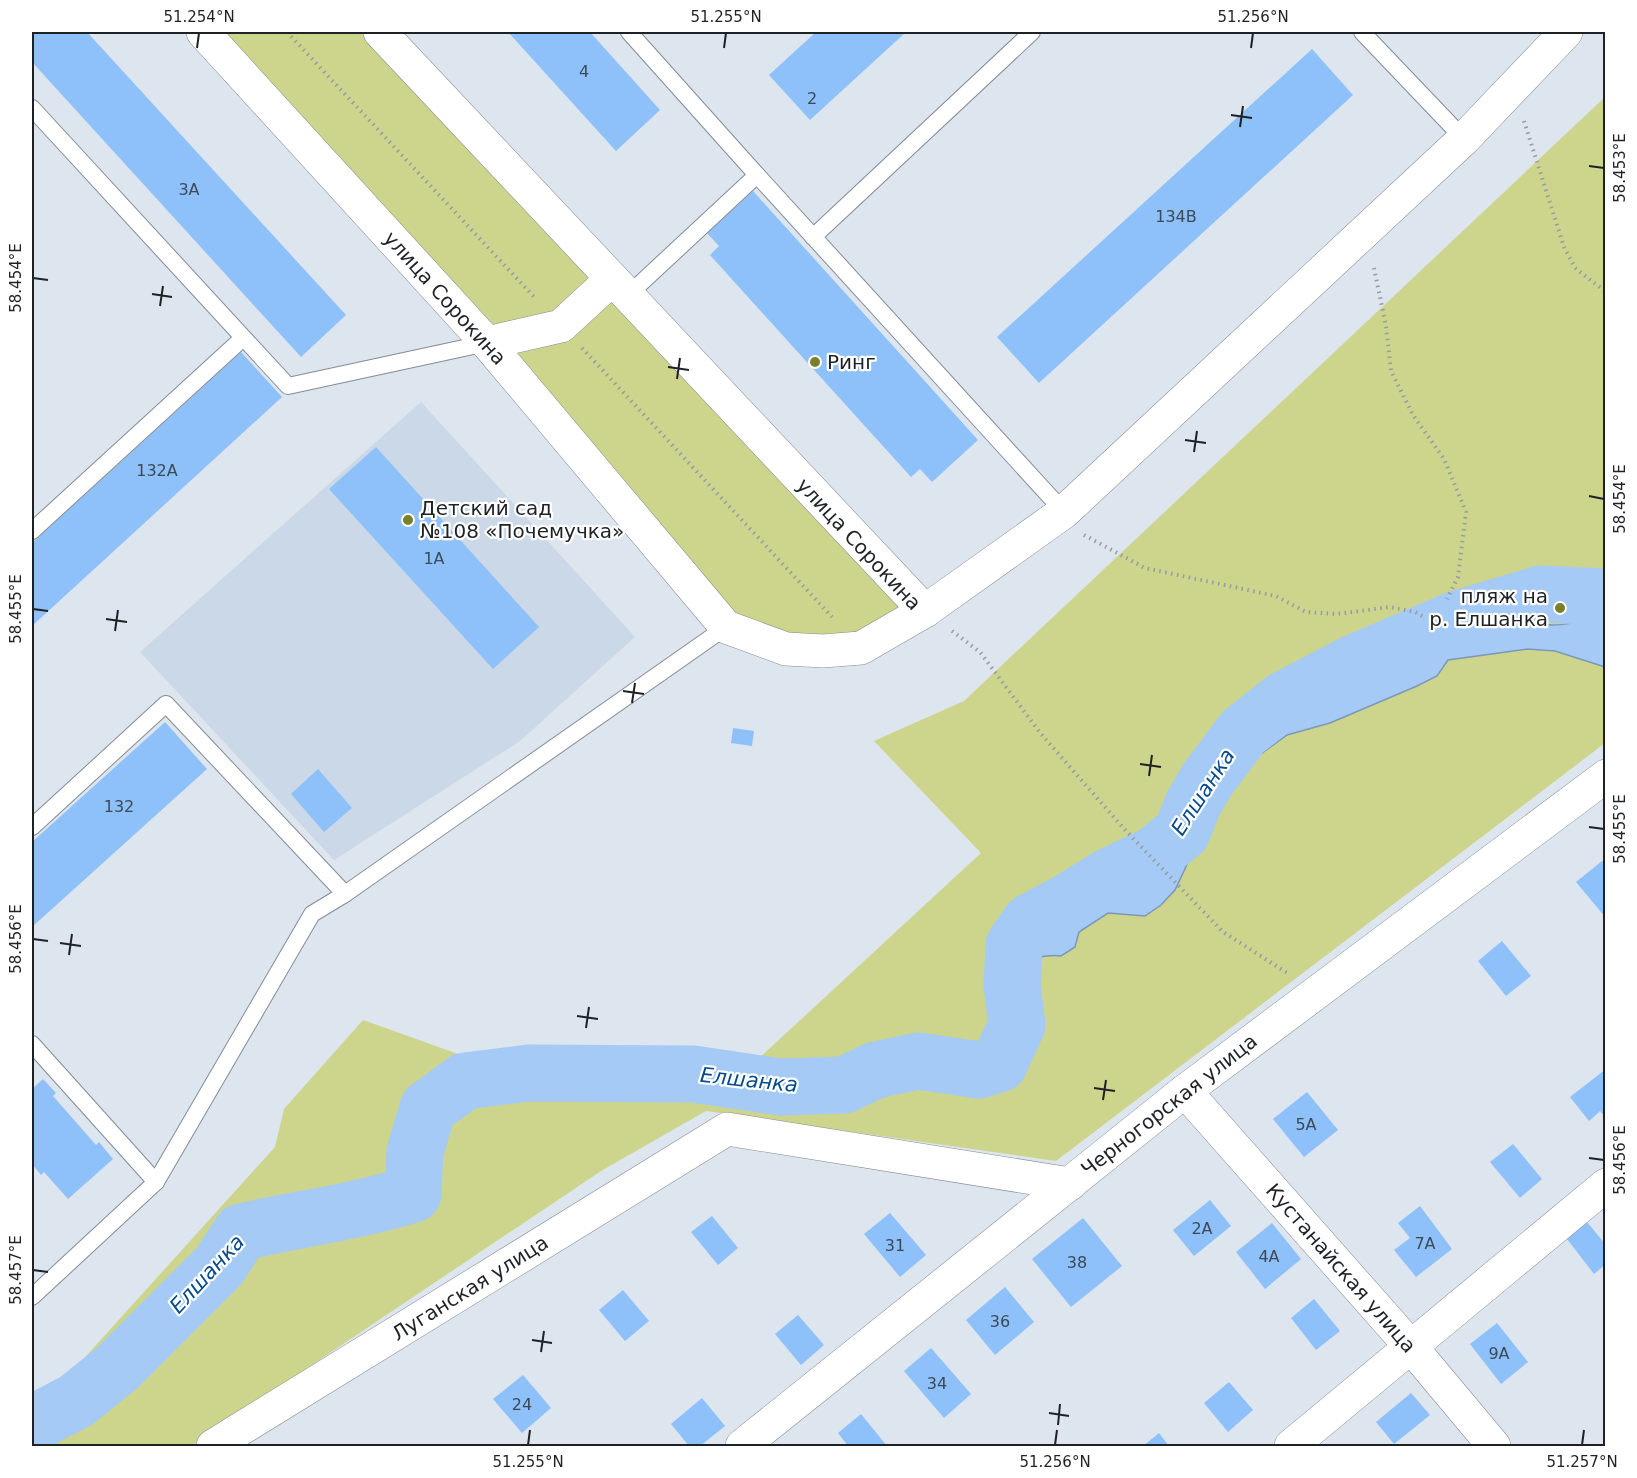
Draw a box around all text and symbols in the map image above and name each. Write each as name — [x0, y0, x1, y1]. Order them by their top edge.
text: 51.254°N — [163, 8, 235, 26]
text: 51.255°N — [690, 8, 762, 26]
text: 51.256°N — [1217, 8, 1289, 26]
house number: 4 — [579, 62, 589, 81]
house number: 2 — [807, 89, 817, 108]
text: 58.453°E — [1611, 133, 1629, 203]
house number: 3А — [178, 180, 200, 199]
house number: 134В — [1155, 207, 1197, 226]
street label: улица Сорокина — [379, 226, 511, 370]
text: 58.454°E — [7, 243, 25, 313]
place label: Ринг — [827, 350, 876, 374]
marker: Ринг — [808, 355, 822, 369]
house number: 132А — [136, 461, 178, 480]
text: 58.454°E — [1611, 464, 1629, 534]
street label: улица Сорокина — [792, 473, 926, 615]
place label: Детский сад №108 «Почемучка» — [420, 496, 624, 543]
marker: Детский сад №108 «Почемучка» — [401, 513, 415, 527]
house number: 1А — [423, 549, 445, 568]
text: 58.455°E — [7, 574, 25, 644]
place label: пляж на р. Елшанка — [1429, 584, 1548, 631]
marker: пляж на р. Елшанка — [1553, 601, 1567, 615]
water label: Елшанка — [1166, 744, 1240, 840]
text: 58.455°E — [1611, 794, 1629, 864]
house number: 132 — [104, 797, 134, 816]
text: 58.456°E — [7, 904, 25, 974]
street label: Черногорская улица — [1076, 1029, 1262, 1181]
water label: Елшанка — [699, 1063, 799, 1097]
house number: 5А — [1295, 1115, 1317, 1134]
text: 58.456°E — [1611, 1125, 1629, 1195]
street label: Кустанайская улица — [1261, 1178, 1421, 1358]
house number: 2А — [1191, 1219, 1213, 1238]
water label: Елшанка — [165, 1230, 249, 1318]
street label: Луганская улица — [387, 1230, 553, 1346]
house number: 7А — [1414, 1234, 1436, 1253]
text: 58.457°E — [7, 1235, 25, 1305]
house number: 31 — [885, 1236, 905, 1255]
house number: 4А — [1258, 1247, 1280, 1266]
house number: 38 — [1067, 1253, 1087, 1272]
house number: 36 — [990, 1312, 1010, 1331]
house number: 9А — [1488, 1344, 1510, 1363]
house number: 34 — [927, 1374, 947, 1393]
house number: 24 — [512, 1395, 532, 1414]
text: 51.255°N — [492, 1453, 564, 1471]
text: 51.256°N — [1019, 1453, 1091, 1471]
text: 51.257°N — [1546, 1453, 1618, 1471]

